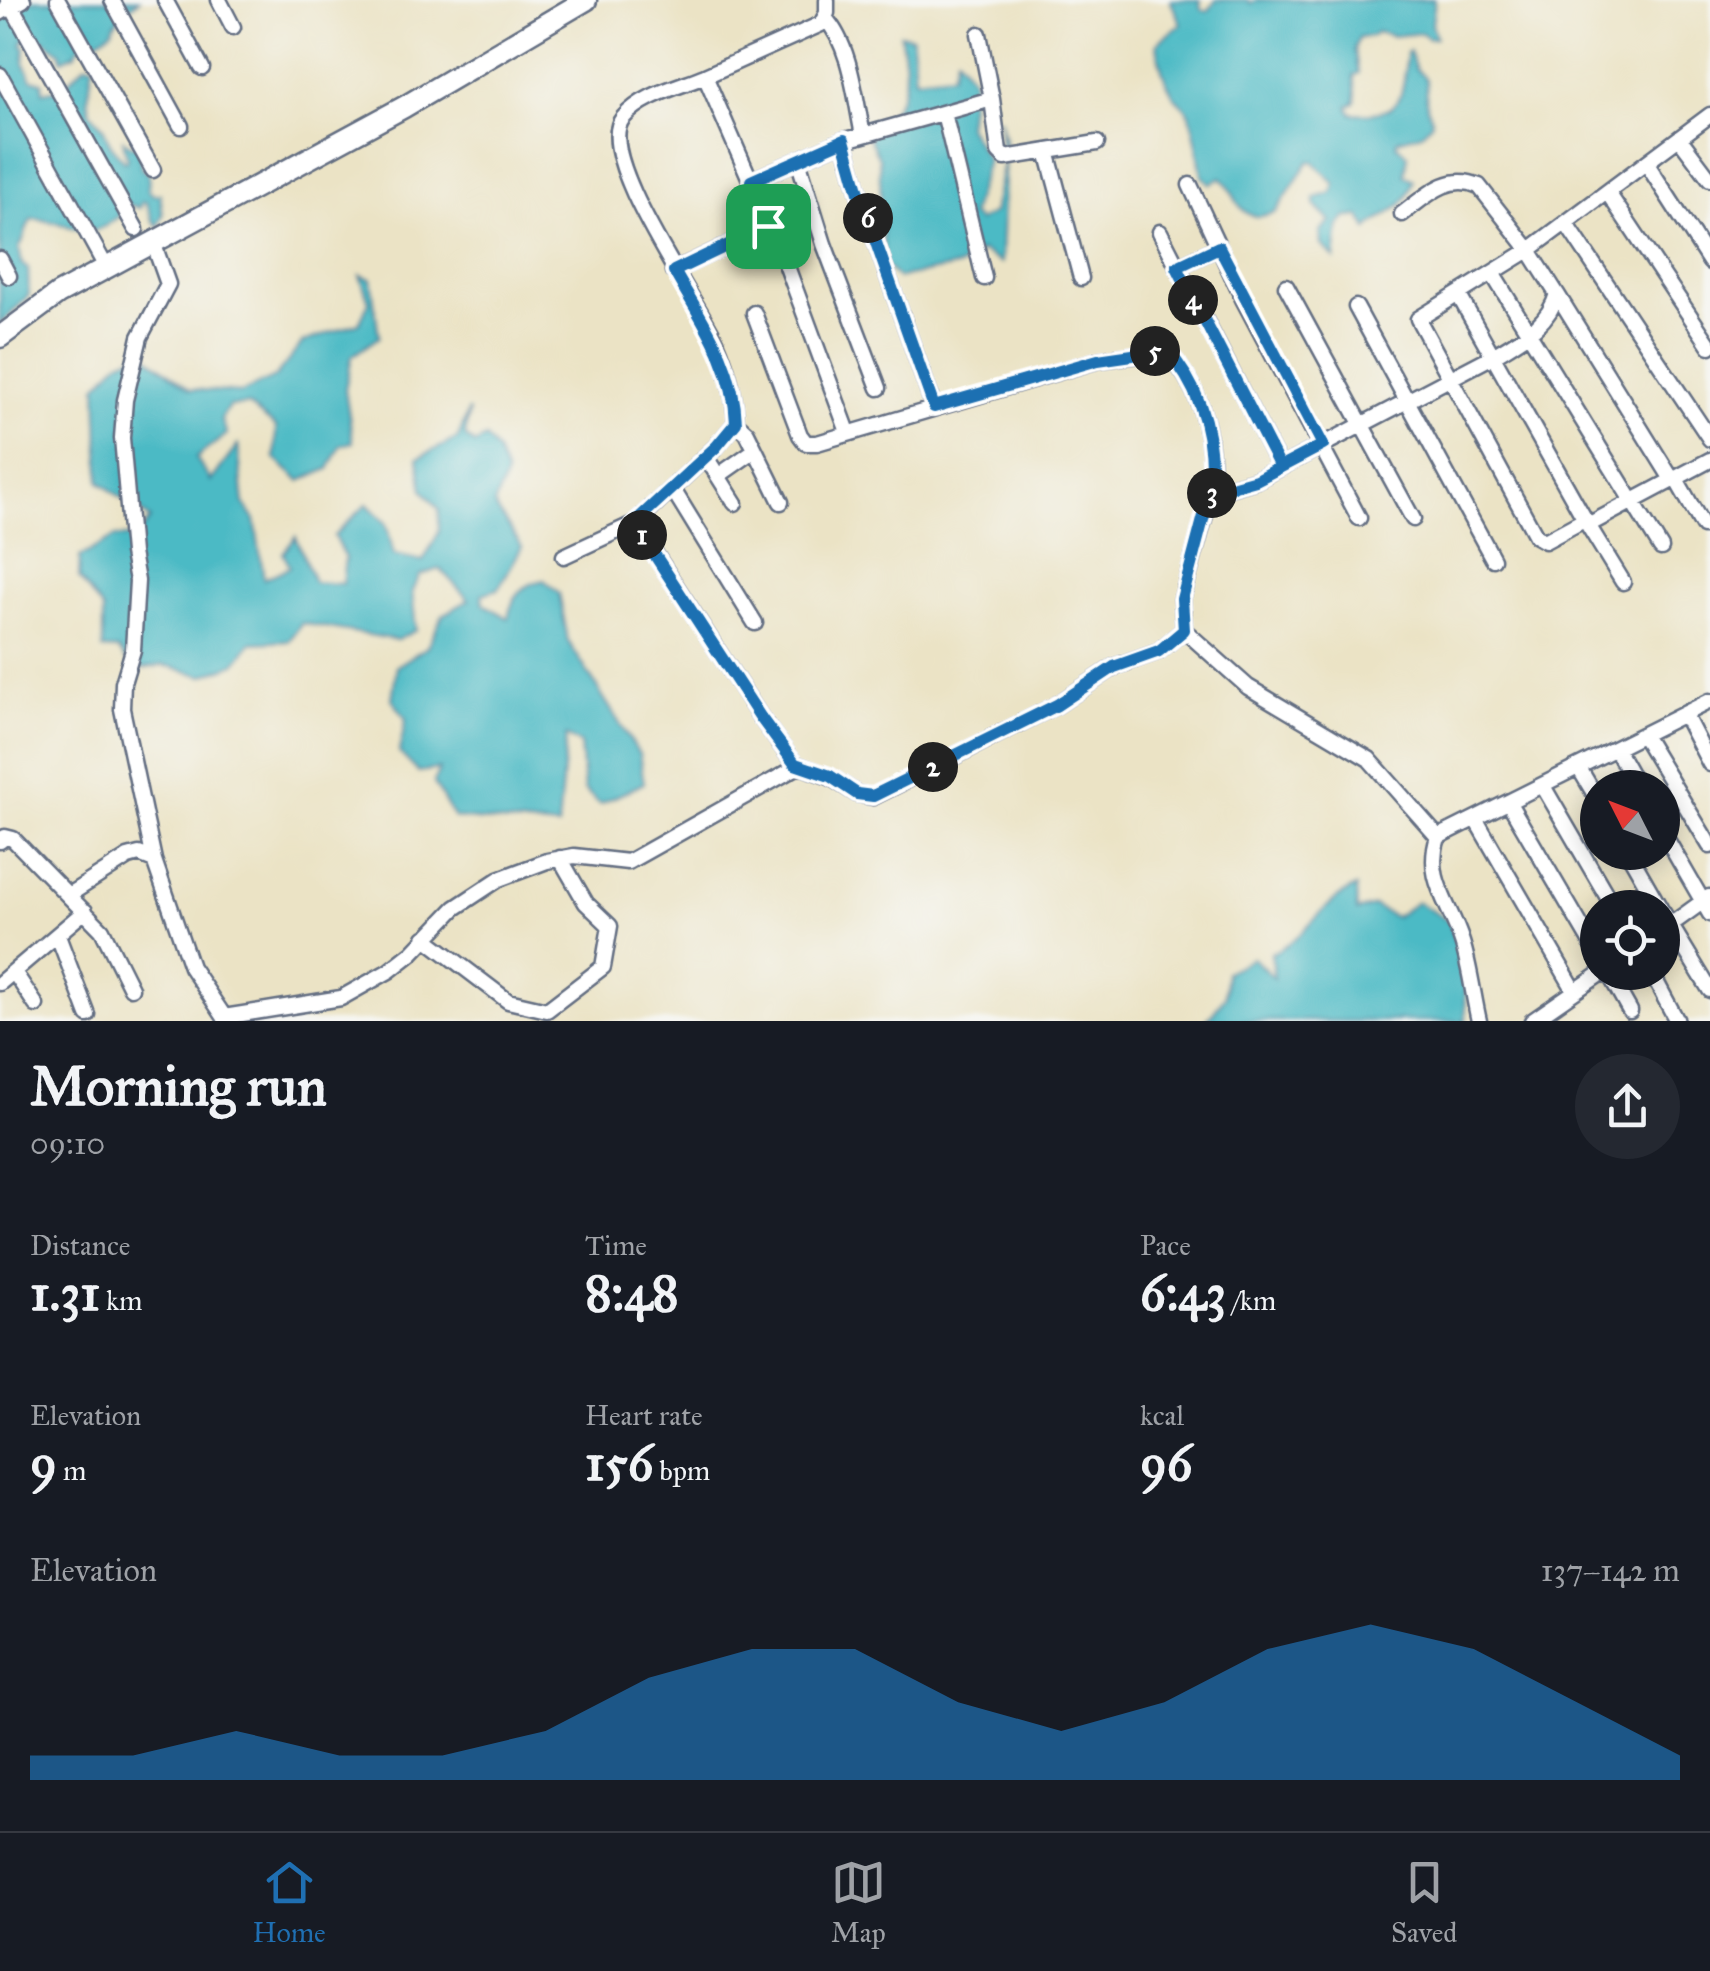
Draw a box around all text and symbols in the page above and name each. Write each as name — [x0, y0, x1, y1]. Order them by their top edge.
pin — [726, 184, 811, 269]
pin: 6 — [843, 193, 893, 243]
icon: arrive — [741, 199, 796, 254]
text: 6 — [861, 200, 875, 235]
pin: 4 — [1168, 275, 1218, 325]
text: 4 — [1185, 282, 1201, 317]
pin: 5 — [1130, 326, 1180, 376]
text: 5 — [1148, 333, 1162, 368]
pin: 3 — [1187, 468, 1237, 518]
text: 3 — [1206, 475, 1218, 510]
pin: 1 — [617, 510, 667, 560]
text: 1 — [636, 517, 648, 552]
pin: 2 — [908, 742, 958, 792]
text: 2 — [926, 749, 940, 784]
north arrow — [1580, 770, 1680, 870]
map controls — [1580, 770, 1680, 990]
button: locate — [1580, 890, 1680, 990]
text: Morning run — [30, 1053, 327, 1120]
button: share — [1575, 1054, 1680, 1159]
text: 09:10 — [30, 1124, 105, 1163]
text: Distance — [30, 1228, 130, 1263]
text: Time — [585, 1228, 647, 1263]
text: Pace — [1140, 1228, 1191, 1263]
text: 1.31 — [30, 1263, 100, 1324]
text: 8:48 — [585, 1263, 679, 1324]
text: 6:43 — [1140, 1263, 1226, 1324]
text: km — [100, 1283, 142, 1318]
text: /km — [1226, 1283, 1276, 1318]
text: Elevation — [30, 1398, 141, 1433]
text: Heart rate — [585, 1398, 703, 1433]
text: kcal — [1140, 1398, 1184, 1433]
text: 9 — [30, 1433, 57, 1494]
text: 156 — [585, 1433, 653, 1494]
text: 96 — [1140, 1433, 1193, 1494]
text: m — [57, 1453, 86, 1488]
text: bpm — [653, 1453, 710, 1488]
text: Elevation — [30, 1551, 157, 1590]
text: 137–142 m — [1541, 1551, 1680, 1590]
tab: Home — [253, 1855, 326, 1950]
tab: Map — [831, 1855, 886, 1950]
tab: Saved — [1391, 1855, 1457, 1950]

